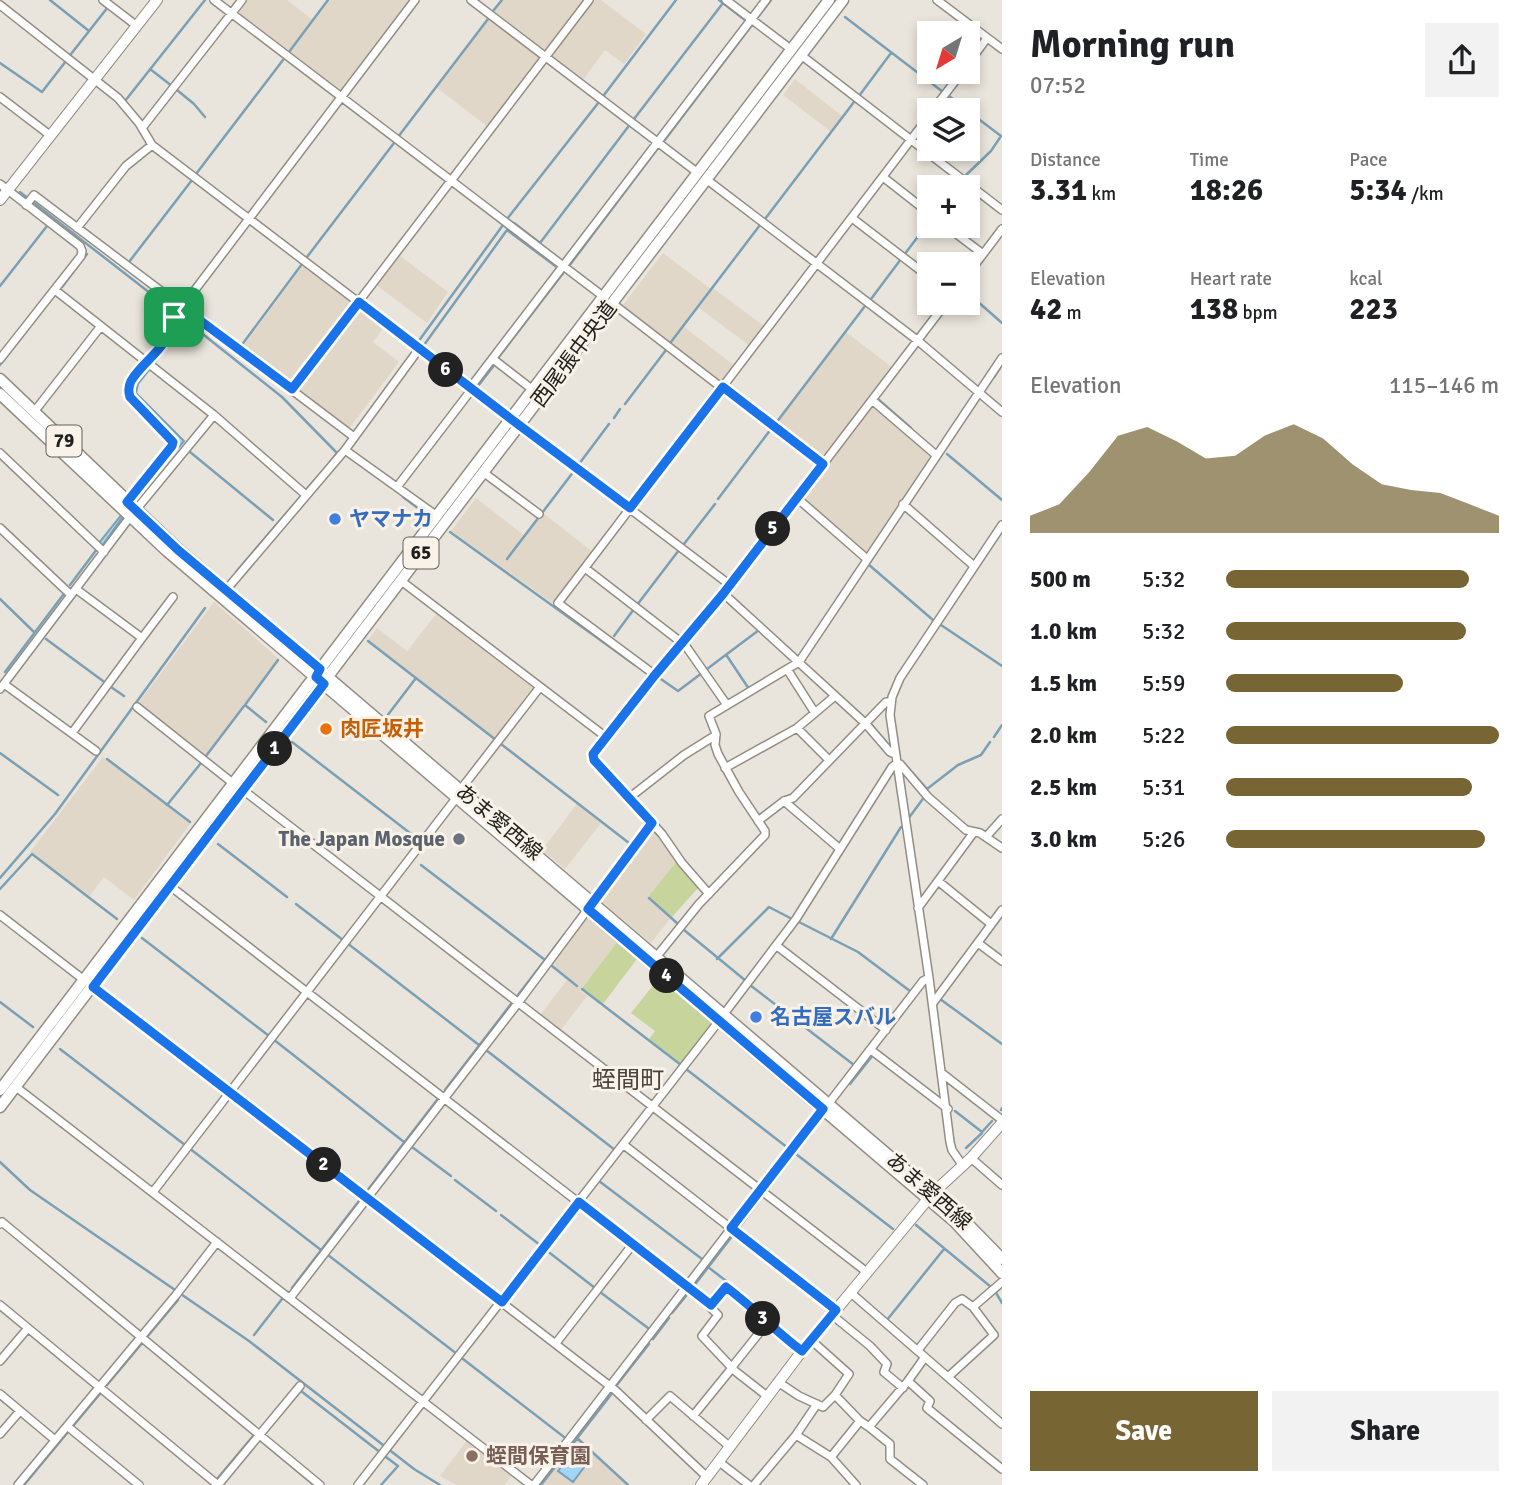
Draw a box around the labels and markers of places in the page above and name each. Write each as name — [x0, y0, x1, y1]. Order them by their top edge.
pin — [144, 287, 204, 347]
pin: 6 — [428, 352, 464, 388]
place label: ヤマナカ — [349, 506, 433, 532]
marker: ヤマナカ — [327, 511, 343, 527]
pin: 5 — [756, 512, 790, 546]
place label: 肉匠坂井 — [340, 716, 424, 742]
marker: 肉匠坂井 — [318, 721, 334, 737]
pin: 1 — [258, 732, 292, 766]
place label: The Japan Mosque — [278, 826, 445, 852]
marker: The Japan Mosque — [451, 831, 467, 847]
pin: 4 — [650, 958, 684, 993]
place label: 名古屋スバル — [770, 1004, 896, 1030]
marker: 名古屋スバル — [748, 1009, 764, 1025]
pin: 2 — [306, 1148, 342, 1182]
pin: 3 — [746, 1302, 780, 1336]
place label: 蛭間保育園 — [486, 1443, 591, 1469]
marker: 蛭間保育園 — [464, 1448, 480, 1464]

